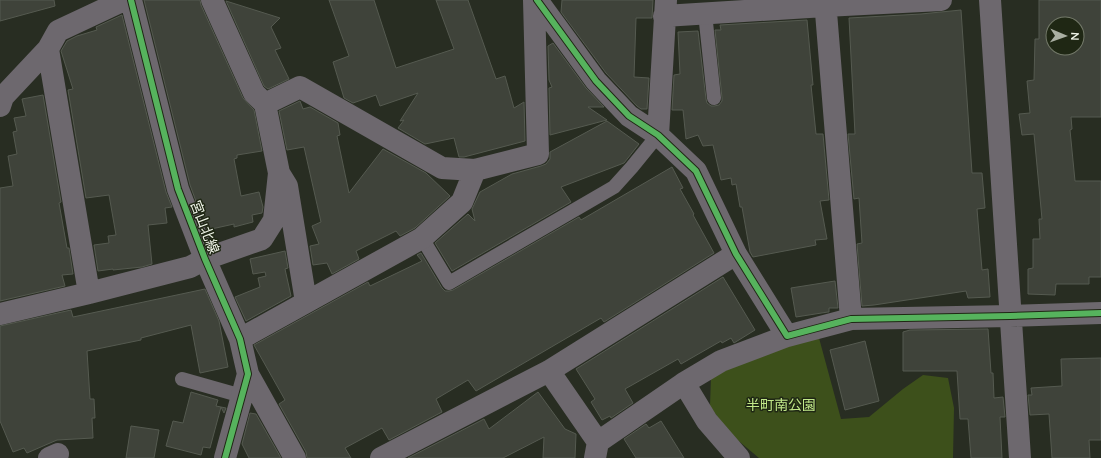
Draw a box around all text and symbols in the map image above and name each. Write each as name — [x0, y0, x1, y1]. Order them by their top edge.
north arrow — [1045, 16, 1085, 56]
text: N — [1068, 32, 1082, 41]
street label: 宮山北線 — [187, 198, 223, 256]
park label: 半町南公園 — [746, 396, 816, 414]

